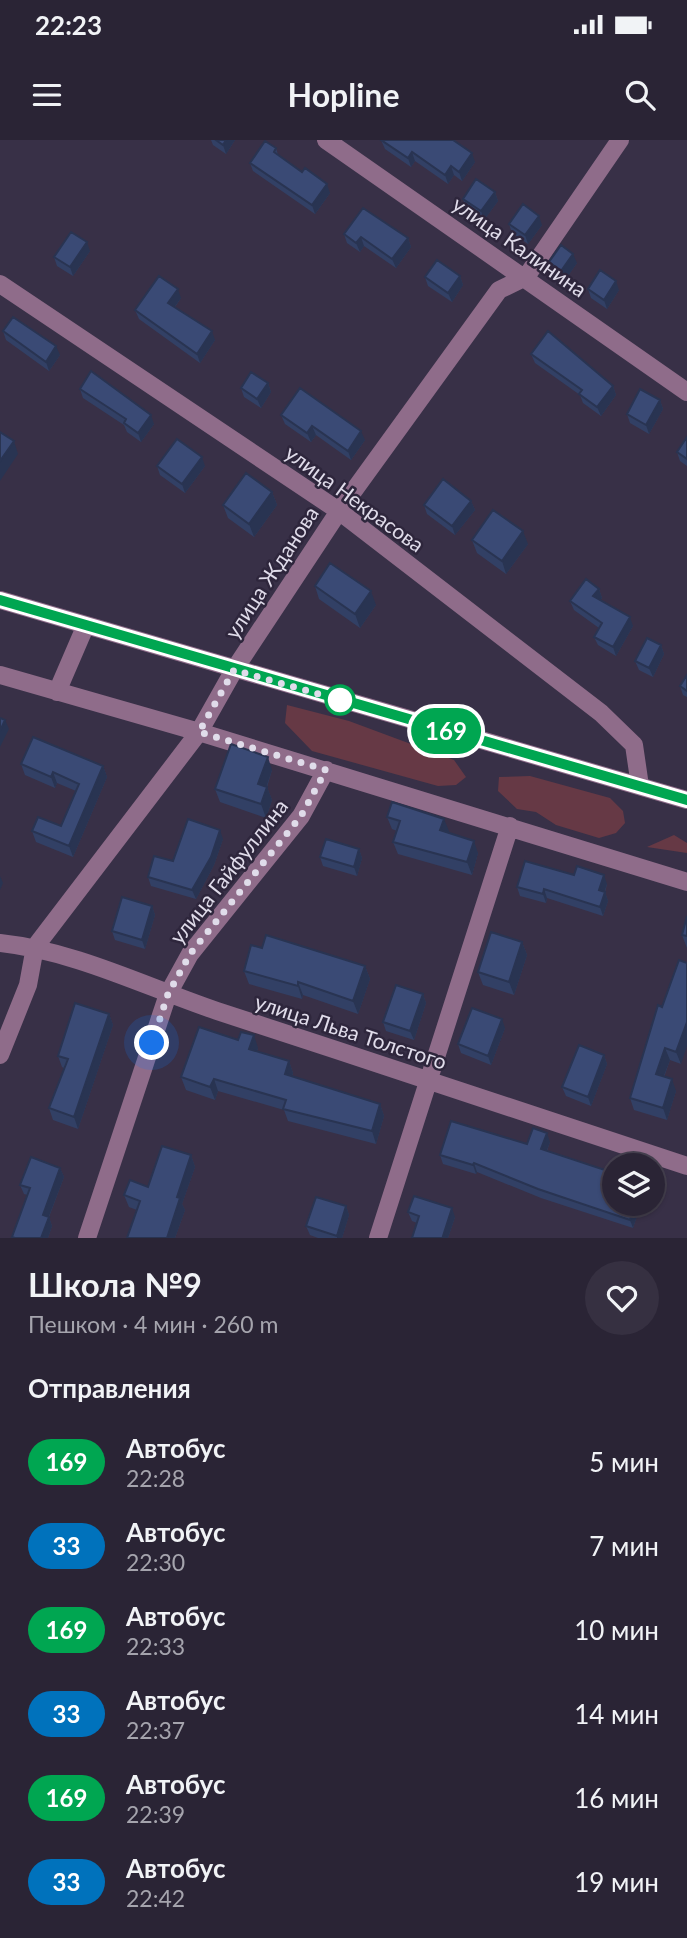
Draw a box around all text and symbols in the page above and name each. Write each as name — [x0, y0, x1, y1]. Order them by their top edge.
text: 22:23 — [35, 9, 102, 41]
text: Hopline — [288, 75, 399, 114]
icon: menu — [28, 76, 66, 114]
icon: search — [621, 76, 659, 114]
street label: улица Калинина — [448, 191, 592, 301]
street label: улица Некрасова — [281, 439, 429, 557]
street label: улица Жданова — [219, 501, 323, 643]
unlabelled marker — [325, 685, 355, 715]
line badge: 169 — [406, 708, 486, 754]
text: 169 — [425, 716, 467, 745]
street label: улица Гайфуллина — [164, 794, 292, 948]
street label: улица Льва Толстого — [252, 988, 450, 1074]
your location — [134, 1025, 169, 1060]
map controls — [602, 1153, 665, 1216]
button: layers — [602, 1153, 665, 1216]
button: heart — [585, 1261, 659, 1335]
text: Школа №9 — [28, 1264, 202, 1304]
text: Пешком · 4 мин · 260 m — [28, 1310, 278, 1338]
text: Отправления — [28, 1372, 191, 1404]
text: Автобус — [126, 1432, 225, 1464]
text: 5 мин — [589, 1446, 659, 1478]
text: 169 — [46, 1447, 87, 1476]
text: 22:28 — [126, 1464, 185, 1492]
text: Автобус — [126, 1516, 225, 1548]
text: 7 мин — [589, 1530, 659, 1562]
text: 33 — [53, 1531, 80, 1560]
text: 22:30 — [126, 1548, 185, 1576]
text: Автобус — [126, 1600, 225, 1632]
text: 10 мин — [574, 1614, 659, 1646]
text: 169 — [46, 1615, 87, 1644]
text: 22:33 — [126, 1632, 185, 1660]
text: Автобус — [126, 1684, 225, 1716]
text: 14 мин — [574, 1698, 659, 1730]
text: 33 — [53, 1699, 80, 1728]
text: 22:37 — [126, 1716, 185, 1744]
text: Автобус — [126, 1768, 225, 1800]
text: 16 мин — [574, 1782, 659, 1814]
text: 169 — [46, 1783, 87, 1812]
text: 22:39 — [126, 1800, 185, 1828]
text: Автобус — [126, 1852, 225, 1884]
text: 19 мин — [574, 1866, 659, 1898]
text: 33 — [53, 1867, 80, 1896]
text: 22:42 — [126, 1884, 185, 1912]

